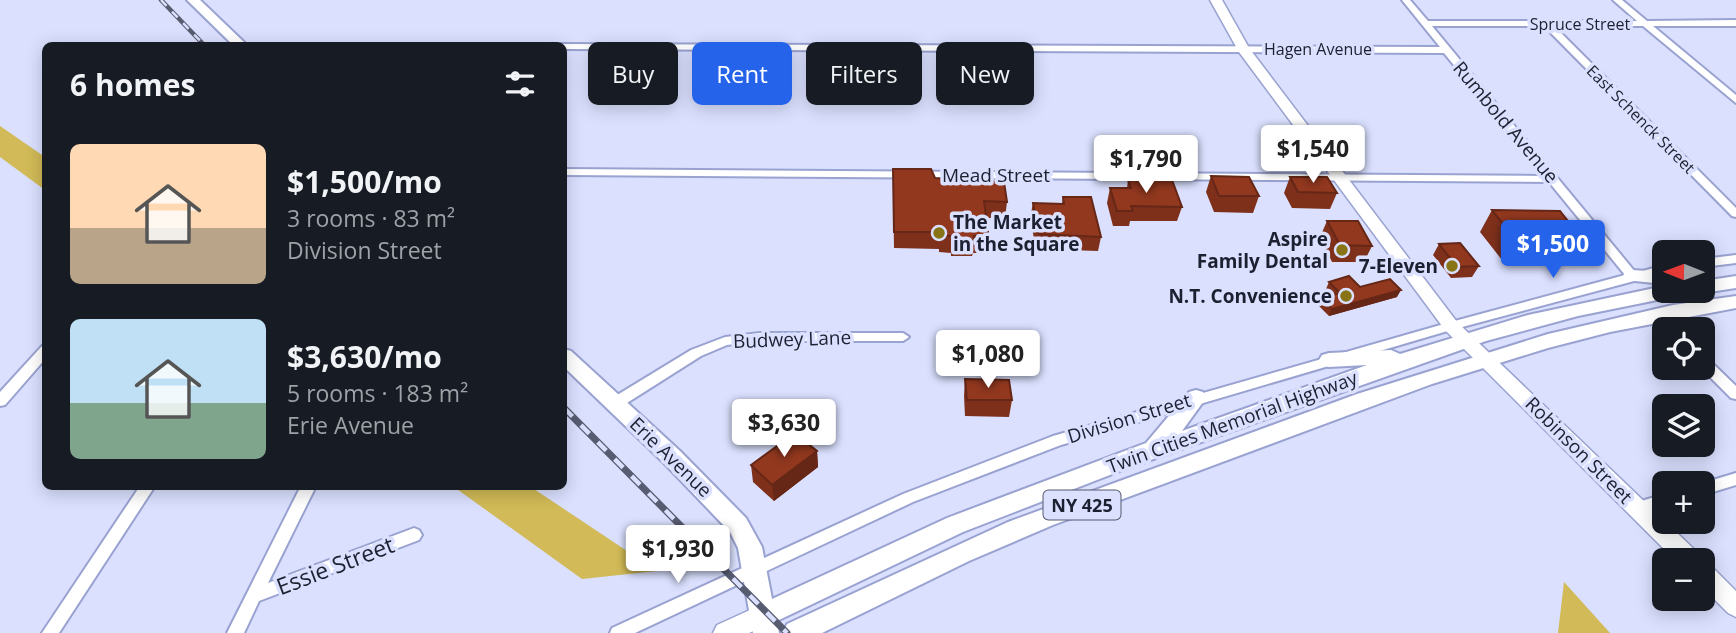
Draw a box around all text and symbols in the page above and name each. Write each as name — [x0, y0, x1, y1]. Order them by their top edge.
street label: Spruce Street — [1530, 13, 1631, 35]
street label: Hagen Avenue — [1264, 38, 1372, 60]
chip: Buy — [588, 42, 678, 105]
chip: Rent — [692, 42, 792, 105]
chip: Filters — [806, 42, 922, 105]
chip: New — [936, 42, 1034, 105]
street label: Rumbold Avenue — [1447, 56, 1565, 188]
street label: East Schenck Street — [1582, 60, 1700, 178]
text: 6 homes — [70, 64, 195, 105]
icon: filters — [501, 65, 539, 103]
pin: $1,540 — [1256, 125, 1370, 185]
text: $1,540 — [1277, 132, 1349, 164]
pin: $1,790 — [1089, 136, 1203, 195]
text: $1,790 — [1110, 142, 1182, 174]
text: $1,500/mo — [287, 161, 442, 202]
street label: Mead Street — [942, 162, 1050, 188]
icon: home — [126, 172, 210, 256]
text: 3 rooms · 83 m² — [287, 202, 455, 234]
place label: The Market in the Square — [953, 209, 1079, 257]
pin: $1,500 — [1496, 220, 1610, 280]
marker: The Market in the Square — [931, 225, 947, 241]
place label: Aspire Family Dental — [1197, 226, 1328, 274]
text: $1,500 — [1517, 227, 1589, 259]
text: Division Street — [287, 234, 442, 266]
north arrow — [1652, 240, 1715, 303]
map controls — [1652, 240, 1715, 611]
marker: Aspire Family Dental — [1334, 242, 1350, 258]
place label: 7-Eleven — [1359, 253, 1438, 279]
marker: 7-Eleven — [1444, 258, 1460, 274]
place label: N.T. Convenience — [1168, 283, 1332, 309]
marker: N.T. Convenience — [1338, 288, 1354, 304]
button: locate — [1652, 317, 1715, 380]
street label: Budwey Lane — [732, 324, 852, 354]
pin: $1,080 — [931, 330, 1045, 390]
text: $3,630/mo — [287, 336, 442, 377]
text: $1,080 — [952, 337, 1024, 369]
icon: home — [126, 347, 210, 431]
street label: Twin Cities Memorial Highway — [1103, 364, 1361, 479]
text: 5 rooms · 183 m² — [287, 377, 468, 409]
street label: Division Street — [1064, 387, 1194, 449]
street label: Robinson Street — [1520, 391, 1638, 509]
button: layers — [1652, 394, 1715, 457]
pin: $3,630 — [727, 400, 841, 459]
text: $3,630 — [748, 406, 820, 438]
text: Erie Avenue — [287, 409, 414, 441]
street label: Erie Avenue — [624, 411, 718, 503]
button: + — [1652, 471, 1715, 534]
road number: NY 425 — [1044, 490, 1120, 520]
pin: $1,930 — [621, 526, 735, 585]
street label: Essie Street — [272, 528, 398, 602]
text: $1,930 — [642, 532, 714, 564]
button: − — [1652, 548, 1715, 611]

